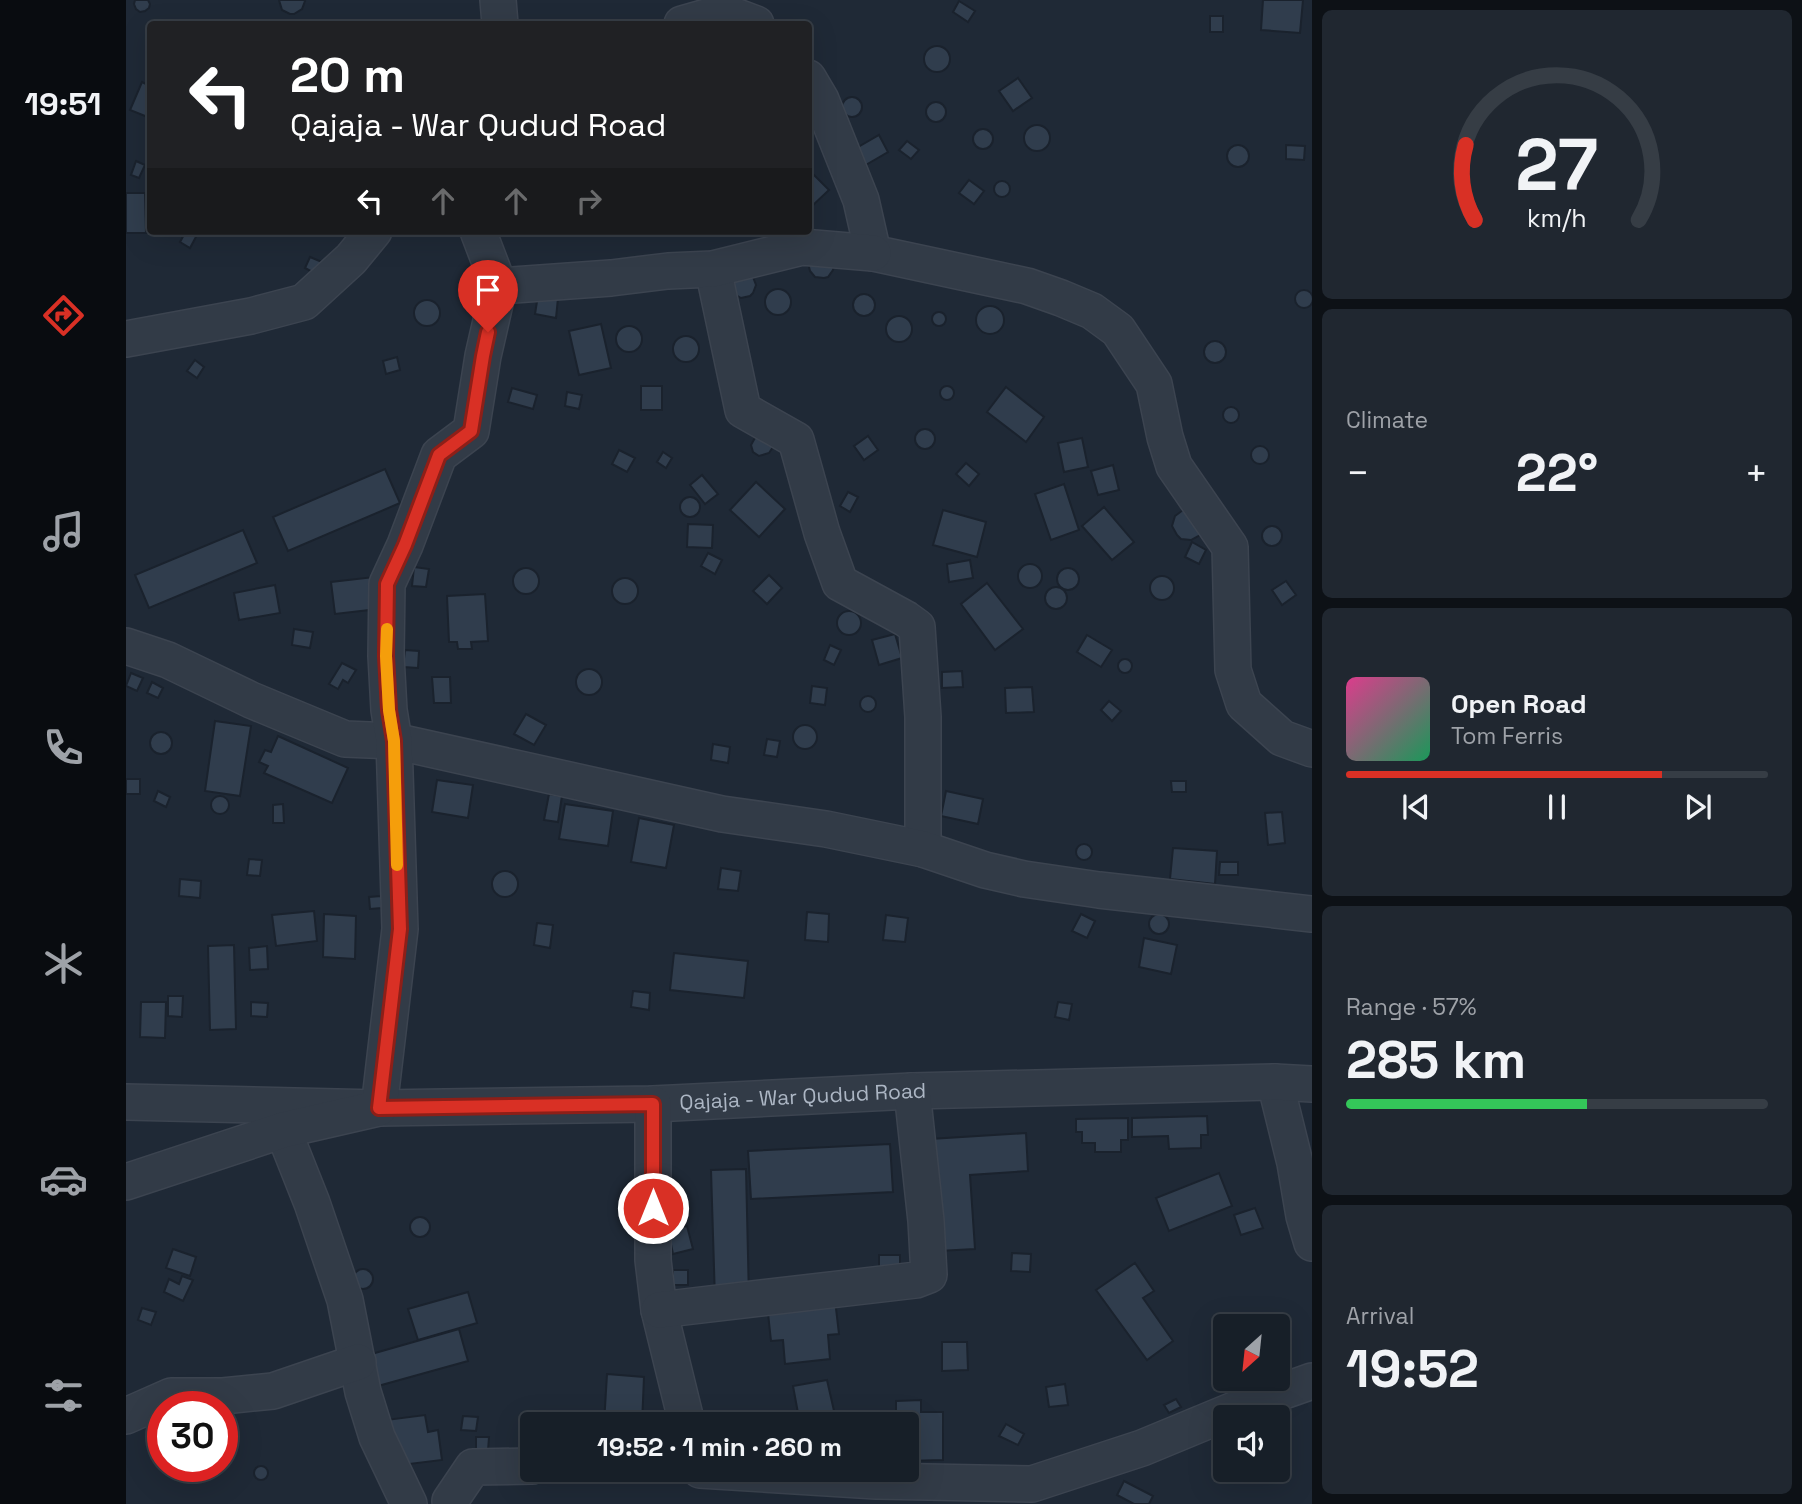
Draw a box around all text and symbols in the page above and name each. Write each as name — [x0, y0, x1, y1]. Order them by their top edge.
text: 20 m — [290, 44, 405, 106]
icon: left — [175, 49, 266, 140]
text: 19:51 — [25, 84, 101, 124]
text: Qajaja - War Qudud Road — [290, 105, 666, 145]
text: 27 — [1516, 119, 1598, 212]
icon: left — [351, 182, 389, 220]
icon: ahead — [424, 182, 462, 220]
icon: ahead — [497, 182, 535, 220]
icon: right — [570, 182, 608, 220]
text: km/h — [1527, 202, 1587, 234]
pin — [458, 260, 518, 332]
icon: arrive — [469, 271, 507, 309]
icon: directions — [39, 291, 88, 340]
text: Climate — [1346, 405, 1428, 435]
text: 22° — [1516, 440, 1598, 506]
text: − — [1346, 449, 1370, 497]
text: + — [1744, 449, 1768, 497]
icon: music — [39, 507, 88, 556]
text: Open Road — [1451, 687, 1587, 721]
text: Tom Ferris — [1451, 721, 1563, 751]
icon: phone — [39, 723, 88, 772]
icon: previous — [1397, 788, 1435, 826]
icon: pause — [1538, 788, 1576, 826]
icon: next — [1679, 788, 1717, 826]
icon: climate — [39, 939, 88, 988]
text: Range · 57% — [1346, 992, 1477, 1022]
text: 285 km — [1346, 1027, 1526, 1093]
street label: Qajaja - War Qudud Road — [679, 1077, 926, 1116]
icon: car — [39, 1155, 88, 1204]
position arrow — [616, 1171, 690, 1245]
text: Arrival — [1346, 1301, 1414, 1331]
north arrow — [1213, 1314, 1290, 1391]
map controls — [1213, 1314, 1290, 1482]
text: 19:52 — [1346, 1336, 1479, 1402]
icon: filters — [39, 1371, 88, 1420]
speed limit sign: 30 — [147, 1391, 238, 1482]
button: sound — [1213, 1405, 1290, 1482]
text: 19:52 · 1 min · 260 m — [597, 1430, 842, 1464]

